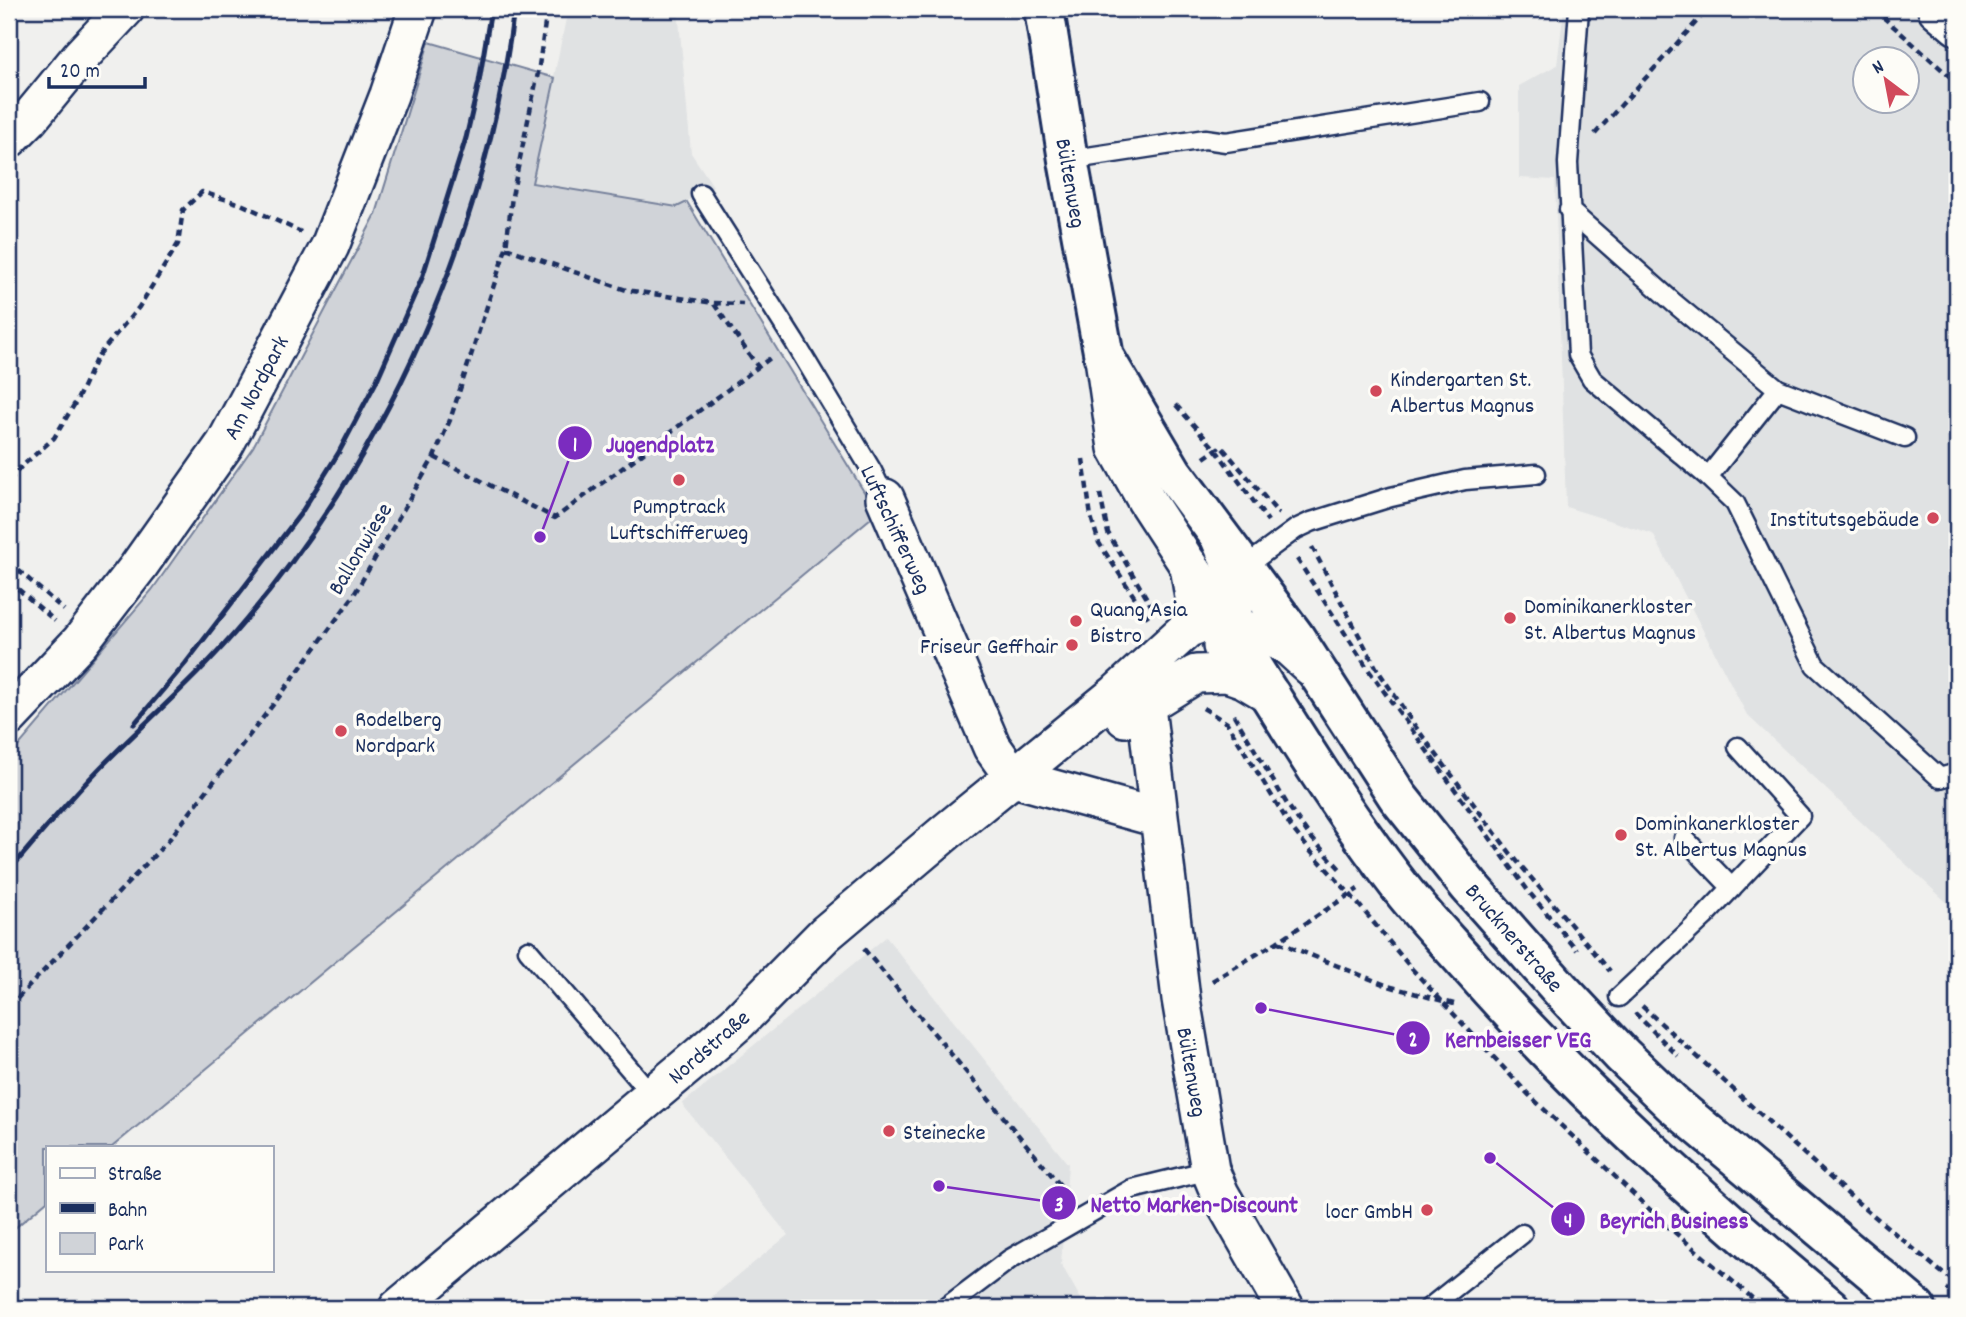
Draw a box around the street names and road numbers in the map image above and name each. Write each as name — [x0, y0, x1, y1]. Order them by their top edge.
street label: Bültenweg — [1044, 136, 1093, 231]
street label: Am Nordpark — [217, 331, 299, 447]
street label: Luftschifferweg — [850, 461, 938, 600]
street label: Ballonwiese — [321, 497, 403, 602]
street label: Brucknerstraße — [1455, 877, 1569, 1001]
street label: Nordstraße — [662, 1004, 759, 1094]
street label: Bültenweg — [1165, 1025, 1214, 1120]

